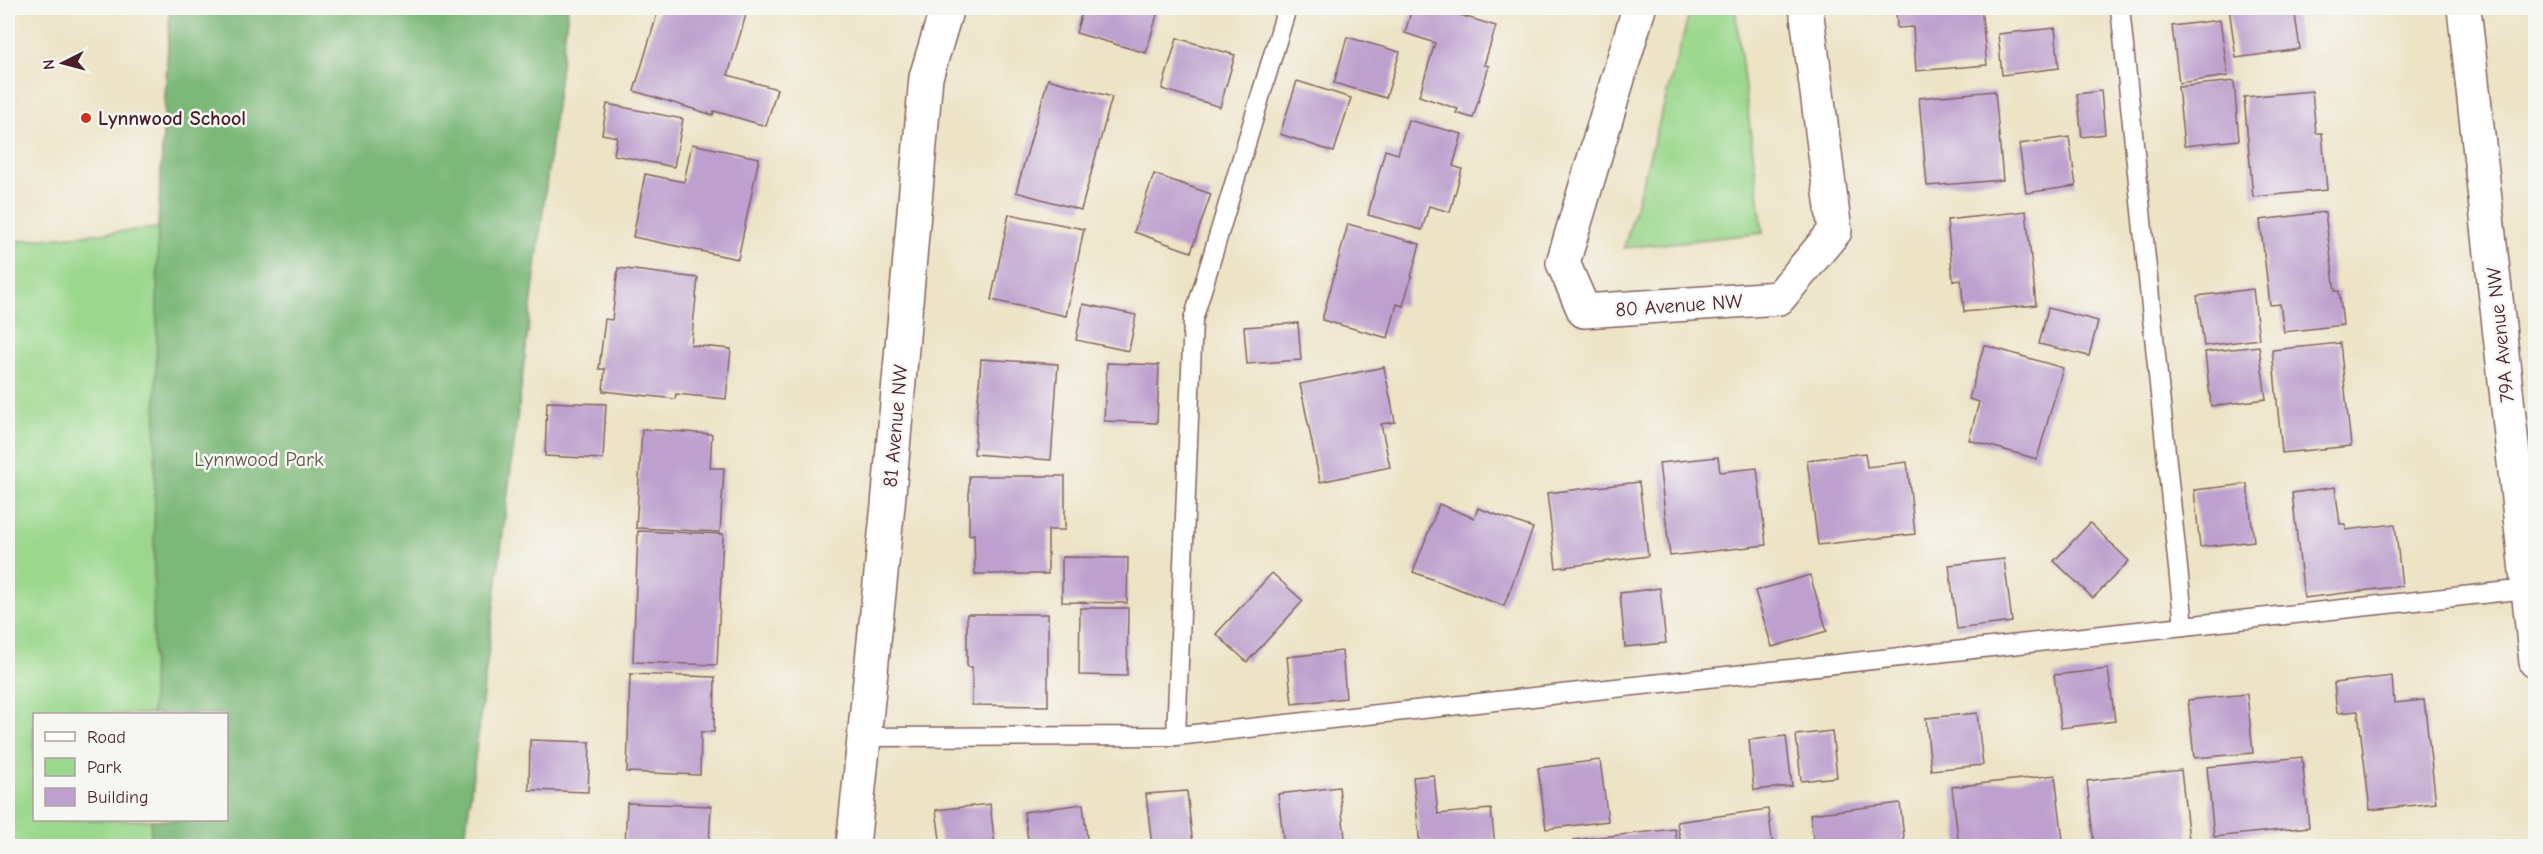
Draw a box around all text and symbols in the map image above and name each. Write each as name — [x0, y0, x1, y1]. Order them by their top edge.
north arrow — [33, 33, 93, 93]
text: N — [40, 58, 59, 71]
place label: Lynnwood School — [98, 107, 246, 130]
marker: Lynnwood School — [79, 111, 93, 125]
street label: 79A Avenue NW — [2482, 265, 2519, 404]
street label: 80 Avenue NW — [1615, 290, 1744, 321]
street label: 81 Avenue NW — [879, 363, 912, 488]
park label: Lynnwood Park — [194, 448, 324, 471]
legend — [33, 713, 228, 821]
text: Road — [87, 727, 126, 748]
text: Park — [87, 757, 122, 778]
text: Building — [87, 787, 149, 808]

